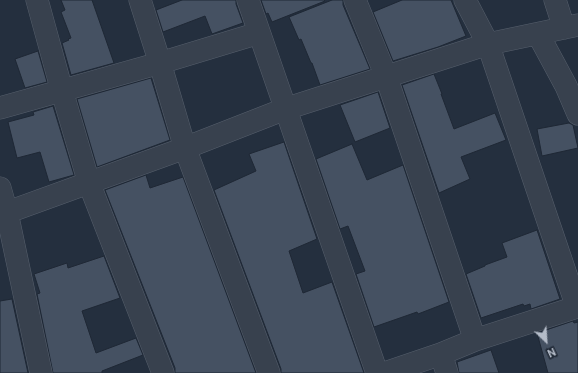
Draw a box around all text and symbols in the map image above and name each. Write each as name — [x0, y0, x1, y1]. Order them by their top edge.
north arrow — [526, 321, 566, 361]
text: N — [545, 345, 558, 360]

